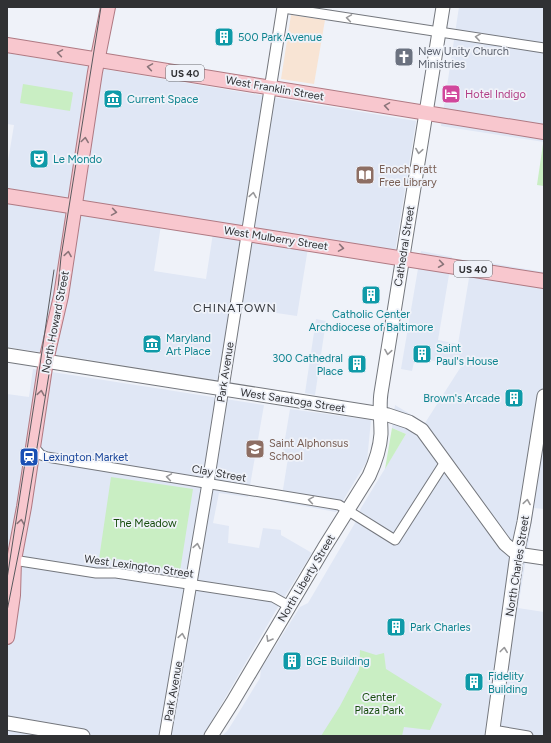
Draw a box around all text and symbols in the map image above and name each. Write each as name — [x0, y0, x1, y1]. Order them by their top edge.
one-way arrow — [346, 14, 352, 23]
building icon: 500 Park Avenue — [213, 26, 235, 48]
place label: 500 Park Avenue — [238, 31, 322, 44]
one-way arrow — [475, 34, 481, 42]
place label: New Unity Church Ministries — [418, 45, 509, 71]
church icon: New Unity Church Ministries — [393, 46, 415, 68]
one-way arrow — [57, 49, 63, 58]
one-way arrow — [147, 63, 153, 72]
road number: US 40 — [166, 65, 204, 81]
street label: West Franklin Street — [225, 73, 325, 104]
hotel icon: Hotel Indigo — [440, 83, 462, 105]
museum icon: Current Space — [102, 88, 124, 110]
place label: Hotel Indigo — [465, 88, 526, 101]
place label: Current Space — [127, 93, 198, 106]
one-way arrow — [384, 102, 390, 111]
one-way arrow — [80, 137, 89, 143]
theatre icon: Le Mondo — [28, 148, 50, 170]
one-way arrow — [416, 148, 424, 154]
place label: Le Mondo — [53, 153, 102, 166]
place label: Enoch Pratt Free Library — [379, 163, 437, 189]
library icon: Enoch Pratt Free Library — [354, 164, 376, 186]
one-way arrow — [248, 192, 257, 198]
street label: Cathedral Street — [392, 205, 417, 287]
one-way arrow — [111, 207, 117, 216]
street label: West Mulberry Street — [223, 224, 329, 253]
one-way arrow — [338, 243, 344, 252]
one-way arrow — [63, 251, 72, 257]
one-way arrow — [438, 259, 444, 268]
road number: US 40 — [454, 261, 492, 277]
street label: North Howard Street — [39, 270, 72, 374]
building icon: Catholic Center Archdiocese of Baltimore — [360, 284, 382, 306]
district label: CHINATOWN — [193, 301, 277, 315]
place label: Catholic Center Archdiocese of Baltimore — [309, 308, 433, 334]
place label: Maryland Art Place — [166, 332, 211, 358]
museum icon: Maryland Art Place — [141, 333, 163, 355]
street label: Park Avenue — [214, 341, 237, 403]
place label: Saint Paul's House — [436, 342, 498, 368]
building icon: Saint Paul's House — [411, 343, 433, 365]
one-way arrow — [384, 349, 393, 355]
place label: 300 Cathedral Place — [272, 352, 343, 378]
building icon: 300 Cathedral Place — [346, 353, 368, 375]
street label: West Saratoga Street — [240, 386, 346, 415]
building icon: Brown's Arcade — [503, 387, 525, 409]
one-way arrow — [36, 390, 45, 396]
place label: Brown's Arcade — [423, 392, 500, 405]
place label: Saint Alphonsus School — [269, 437, 348, 463]
school or university icon: Saint Alphonsus School — [244, 438, 266, 460]
station icon: Lexington Market — [18, 446, 40, 468]
place label: Lexington Market — [43, 451, 128, 464]
street label: Clay Street — [191, 462, 247, 485]
one-way arrow — [166, 473, 172, 482]
one-way arrow — [307, 497, 314, 505]
one-way arrow — [522, 498, 531, 505]
street label: North Charles Street — [503, 515, 532, 618]
park label: The Meadow — [113, 517, 177, 530]
one-way arrow — [16, 519, 25, 525]
street label: North Liberty Street — [275, 532, 338, 624]
one-way arrow — [192, 543, 201, 549]
street label: West Lexington Street — [83, 552, 194, 581]
building icon: Park Charles — [385, 616, 407, 638]
place label: Park Charles — [410, 621, 471, 634]
one-way arrow — [177, 633, 186, 639]
one-way arrow — [267, 635, 274, 643]
one-way arrow — [499, 647, 508, 653]
building icon: BGE Building — [281, 650, 303, 672]
place label: BGE Building — [306, 655, 370, 668]
street label: Park Avenue — [162, 660, 185, 722]
place label: Fidelity Building — [488, 670, 527, 696]
building icon: Fidelity Building — [463, 671, 485, 693]
park label: Center Plaza Park — [354, 691, 404, 717]

